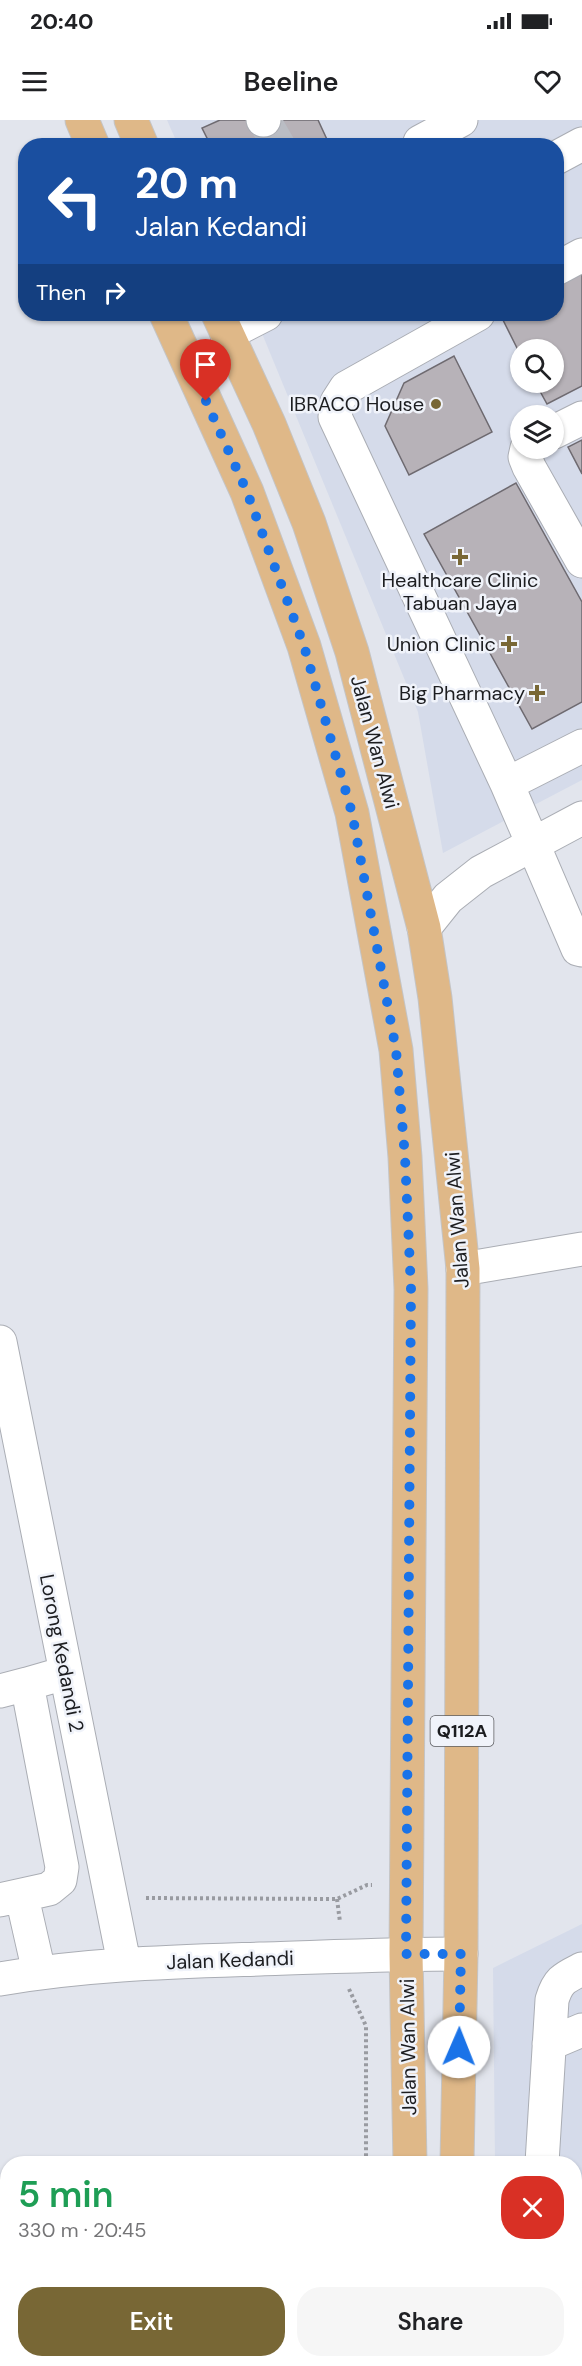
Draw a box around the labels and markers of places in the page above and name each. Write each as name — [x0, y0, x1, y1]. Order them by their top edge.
pin — [180, 339, 231, 401]
place label: IBRACO House — [289, 391, 424, 417]
marker: IBRACO House — [429, 397, 443, 411]
marker: Healthcare Clinic Tabuan Jaya — [451, 548, 469, 566]
place label: Healthcare Clinic Tabuan Jaya — [382, 567, 539, 616]
place label: Union Clinic — [387, 631, 496, 657]
marker: Union Clinic — [500, 635, 518, 653]
place label: Big Pharmacy — [399, 680, 525, 706]
marker: Big Pharmacy — [530, 686, 544, 700]

